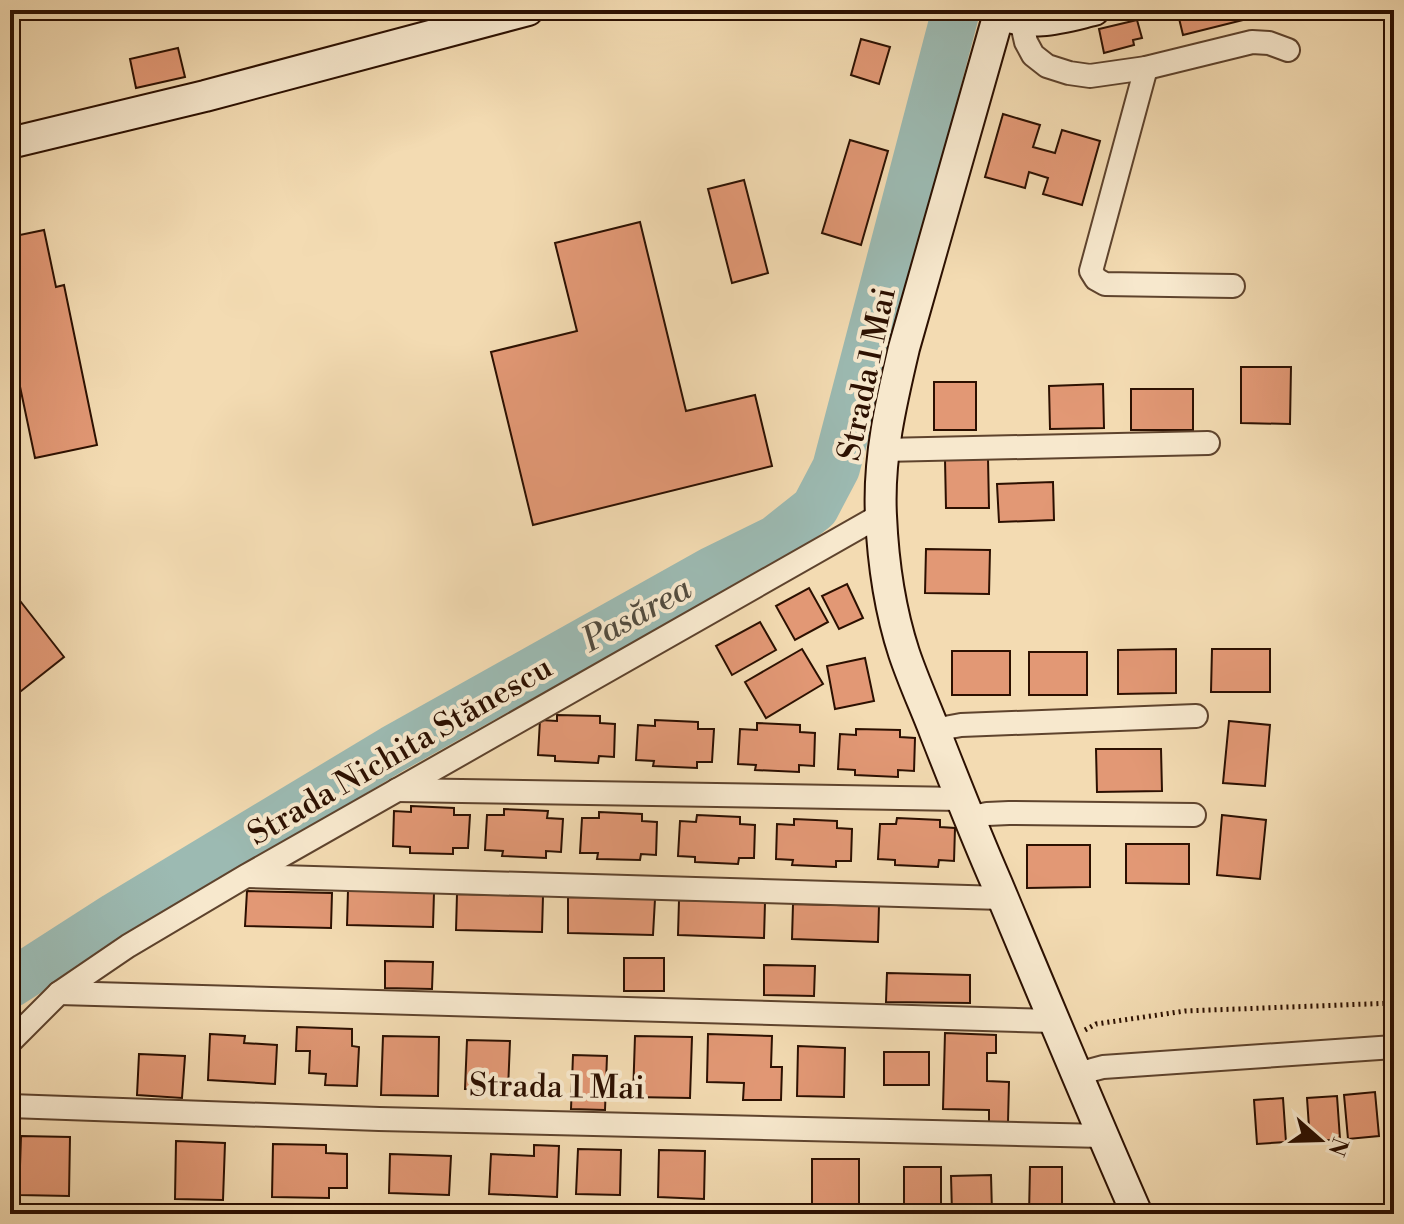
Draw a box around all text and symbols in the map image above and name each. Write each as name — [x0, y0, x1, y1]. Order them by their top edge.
street label: Strada 1 Mai — [829, 284, 905, 464]
water label: Pasărea — [574, 568, 699, 662]
street label: Strada Nichita Stănescu — [241, 647, 559, 855]
street label: Strada 1 Mai — [469, 1065, 645, 1109]
north arrow — [1280, 1100, 1360, 1180]
text: N — [1322, 1134, 1353, 1160]

